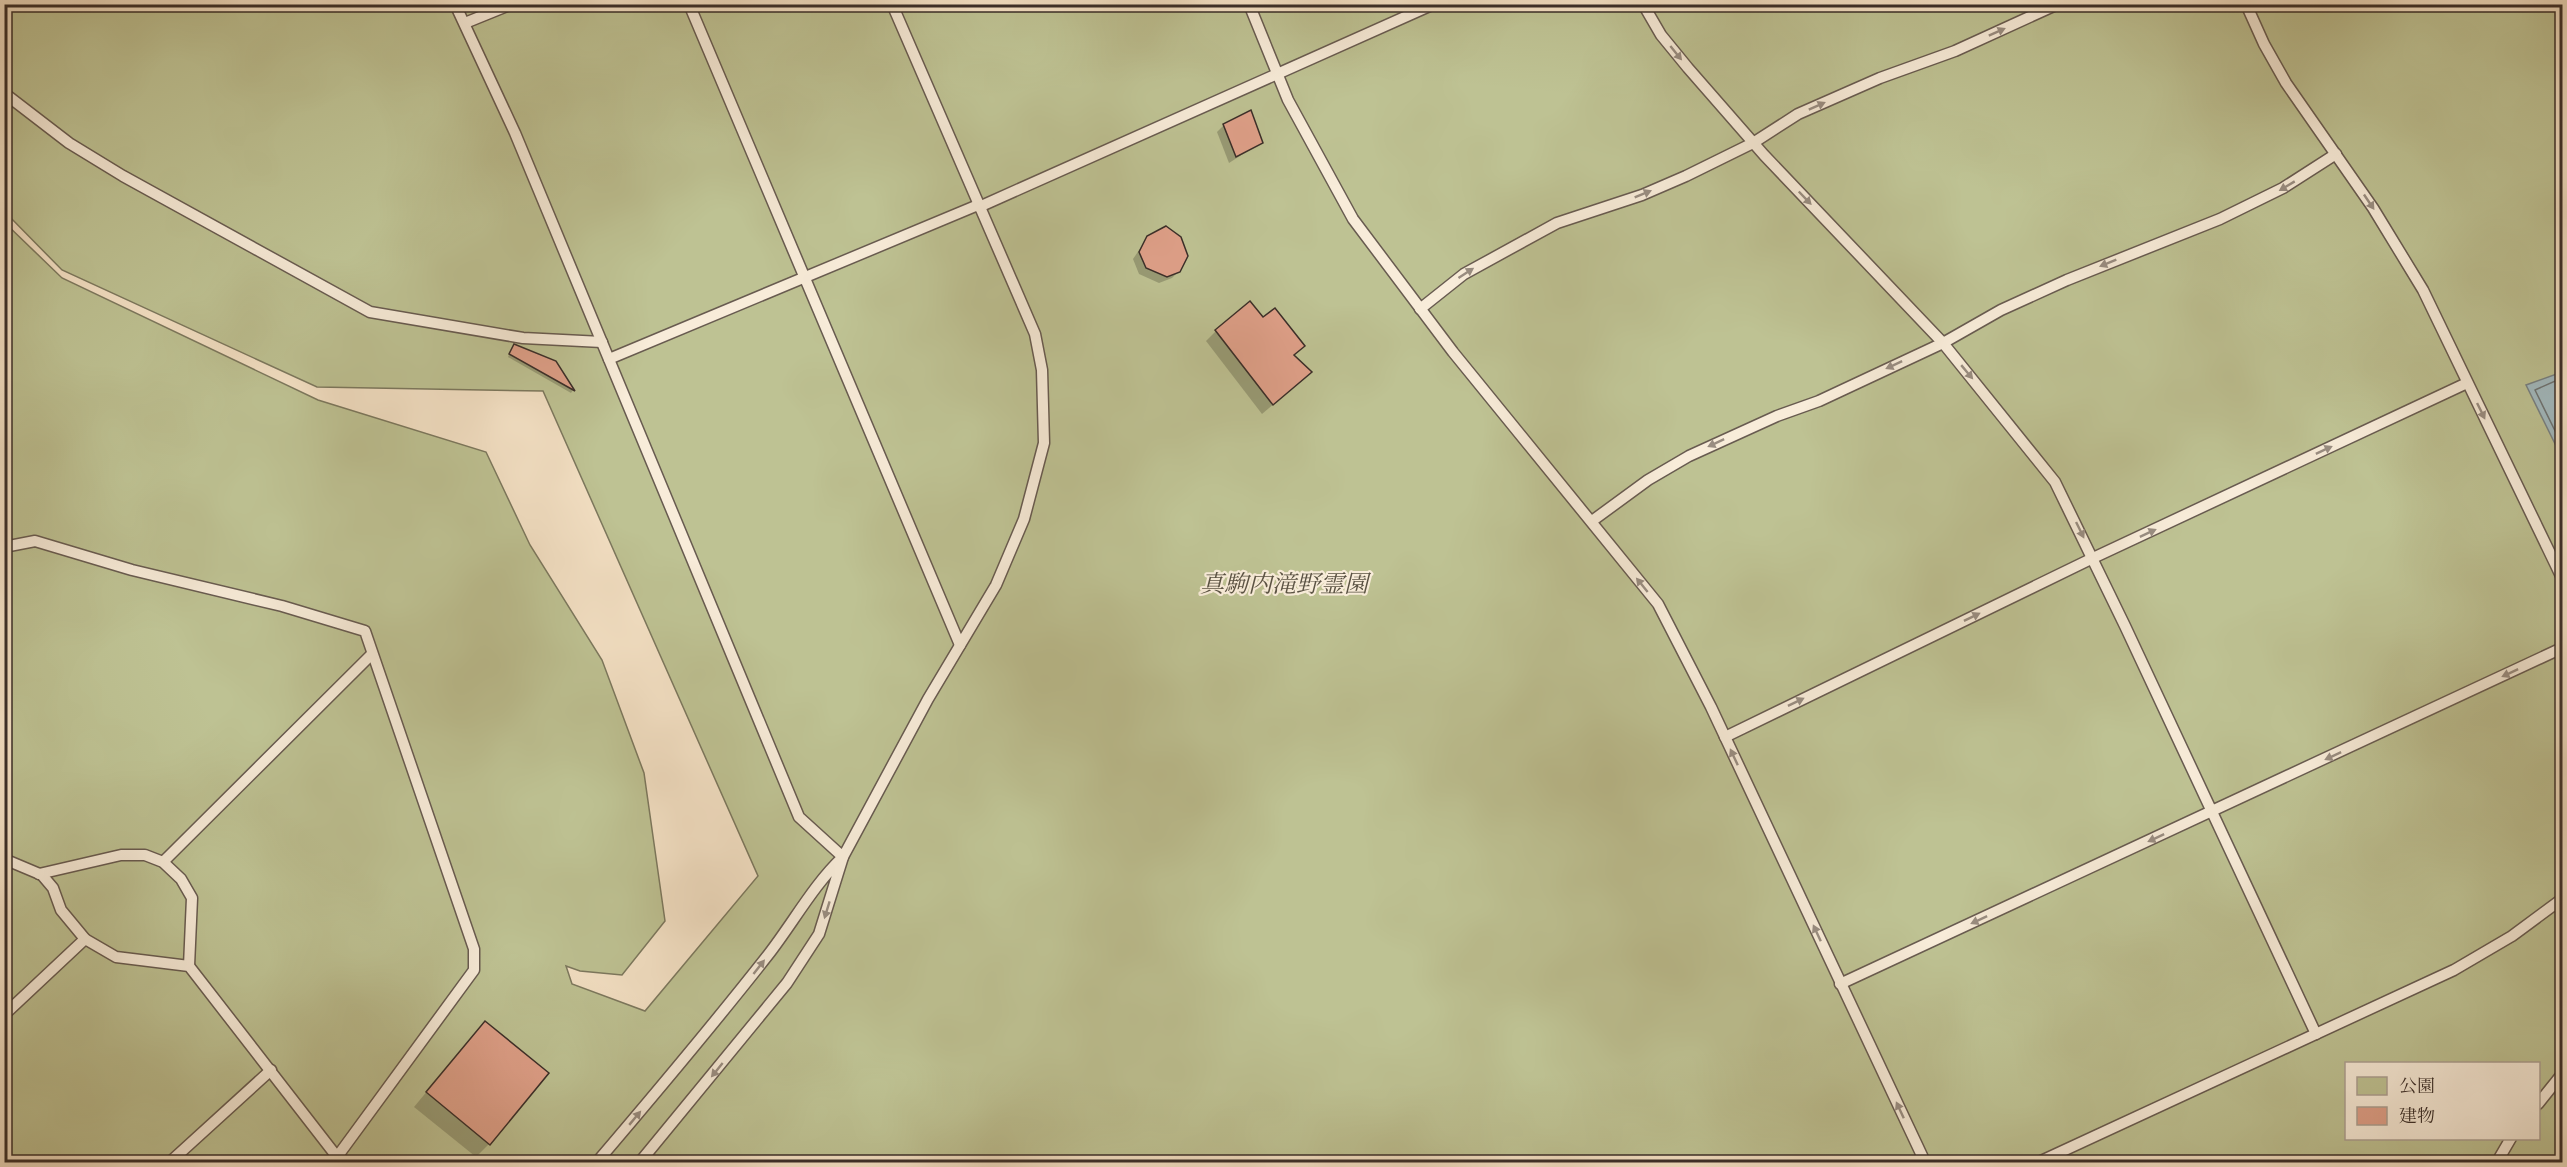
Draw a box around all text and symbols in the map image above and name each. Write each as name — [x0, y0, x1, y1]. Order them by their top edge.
one-way arrow — [1989, 27, 2007, 37]
one-way arrow — [1669, 45, 1682, 61]
one-way arrow — [1808, 101, 1825, 110]
one-way arrow — [2279, 180, 2295, 191]
one-way arrow — [1635, 189, 1653, 199]
one-way arrow — [1798, 191, 1812, 205]
one-way arrow — [2363, 194, 2374, 210]
one-way arrow — [2099, 259, 2117, 269]
one-way arrow — [1458, 268, 1475, 279]
one-way arrow — [1886, 361, 1903, 370]
one-way arrow — [1960, 364, 1973, 380]
one-way arrow — [2476, 402, 2485, 419]
one-way arrow — [1706, 438, 1724, 448]
one-way arrow — [2316, 446, 2333, 455]
one-way arrow — [2075, 521, 2084, 538]
one-way arrow — [2139, 528, 2156, 537]
park label: 真駒内滝野霊園 — [1200, 570, 1372, 600]
one-way arrow — [1636, 577, 1649, 593]
one-way arrow — [1963, 613, 1980, 622]
one-way arrow — [2501, 668, 2518, 677]
one-way arrow — [1788, 698, 1805, 707]
one-way arrow — [1729, 748, 1738, 765]
one-way arrow — [2325, 751, 2342, 760]
one-way arrow — [2148, 834, 2165, 843]
one-way arrow — [821, 901, 831, 919]
one-way arrow — [1971, 915, 1988, 924]
one-way arrow — [1812, 925, 1821, 942]
one-way arrow — [752, 959, 765, 975]
one-way arrow — [712, 1062, 724, 1077]
legend — [2345, 1062, 2540, 1140]
text: 公園 — [2399, 1075, 2435, 1098]
one-way arrow — [1895, 1101, 1904, 1118]
text: 建物 — [2399, 1105, 2435, 1128]
one-way arrow — [628, 1111, 641, 1126]

